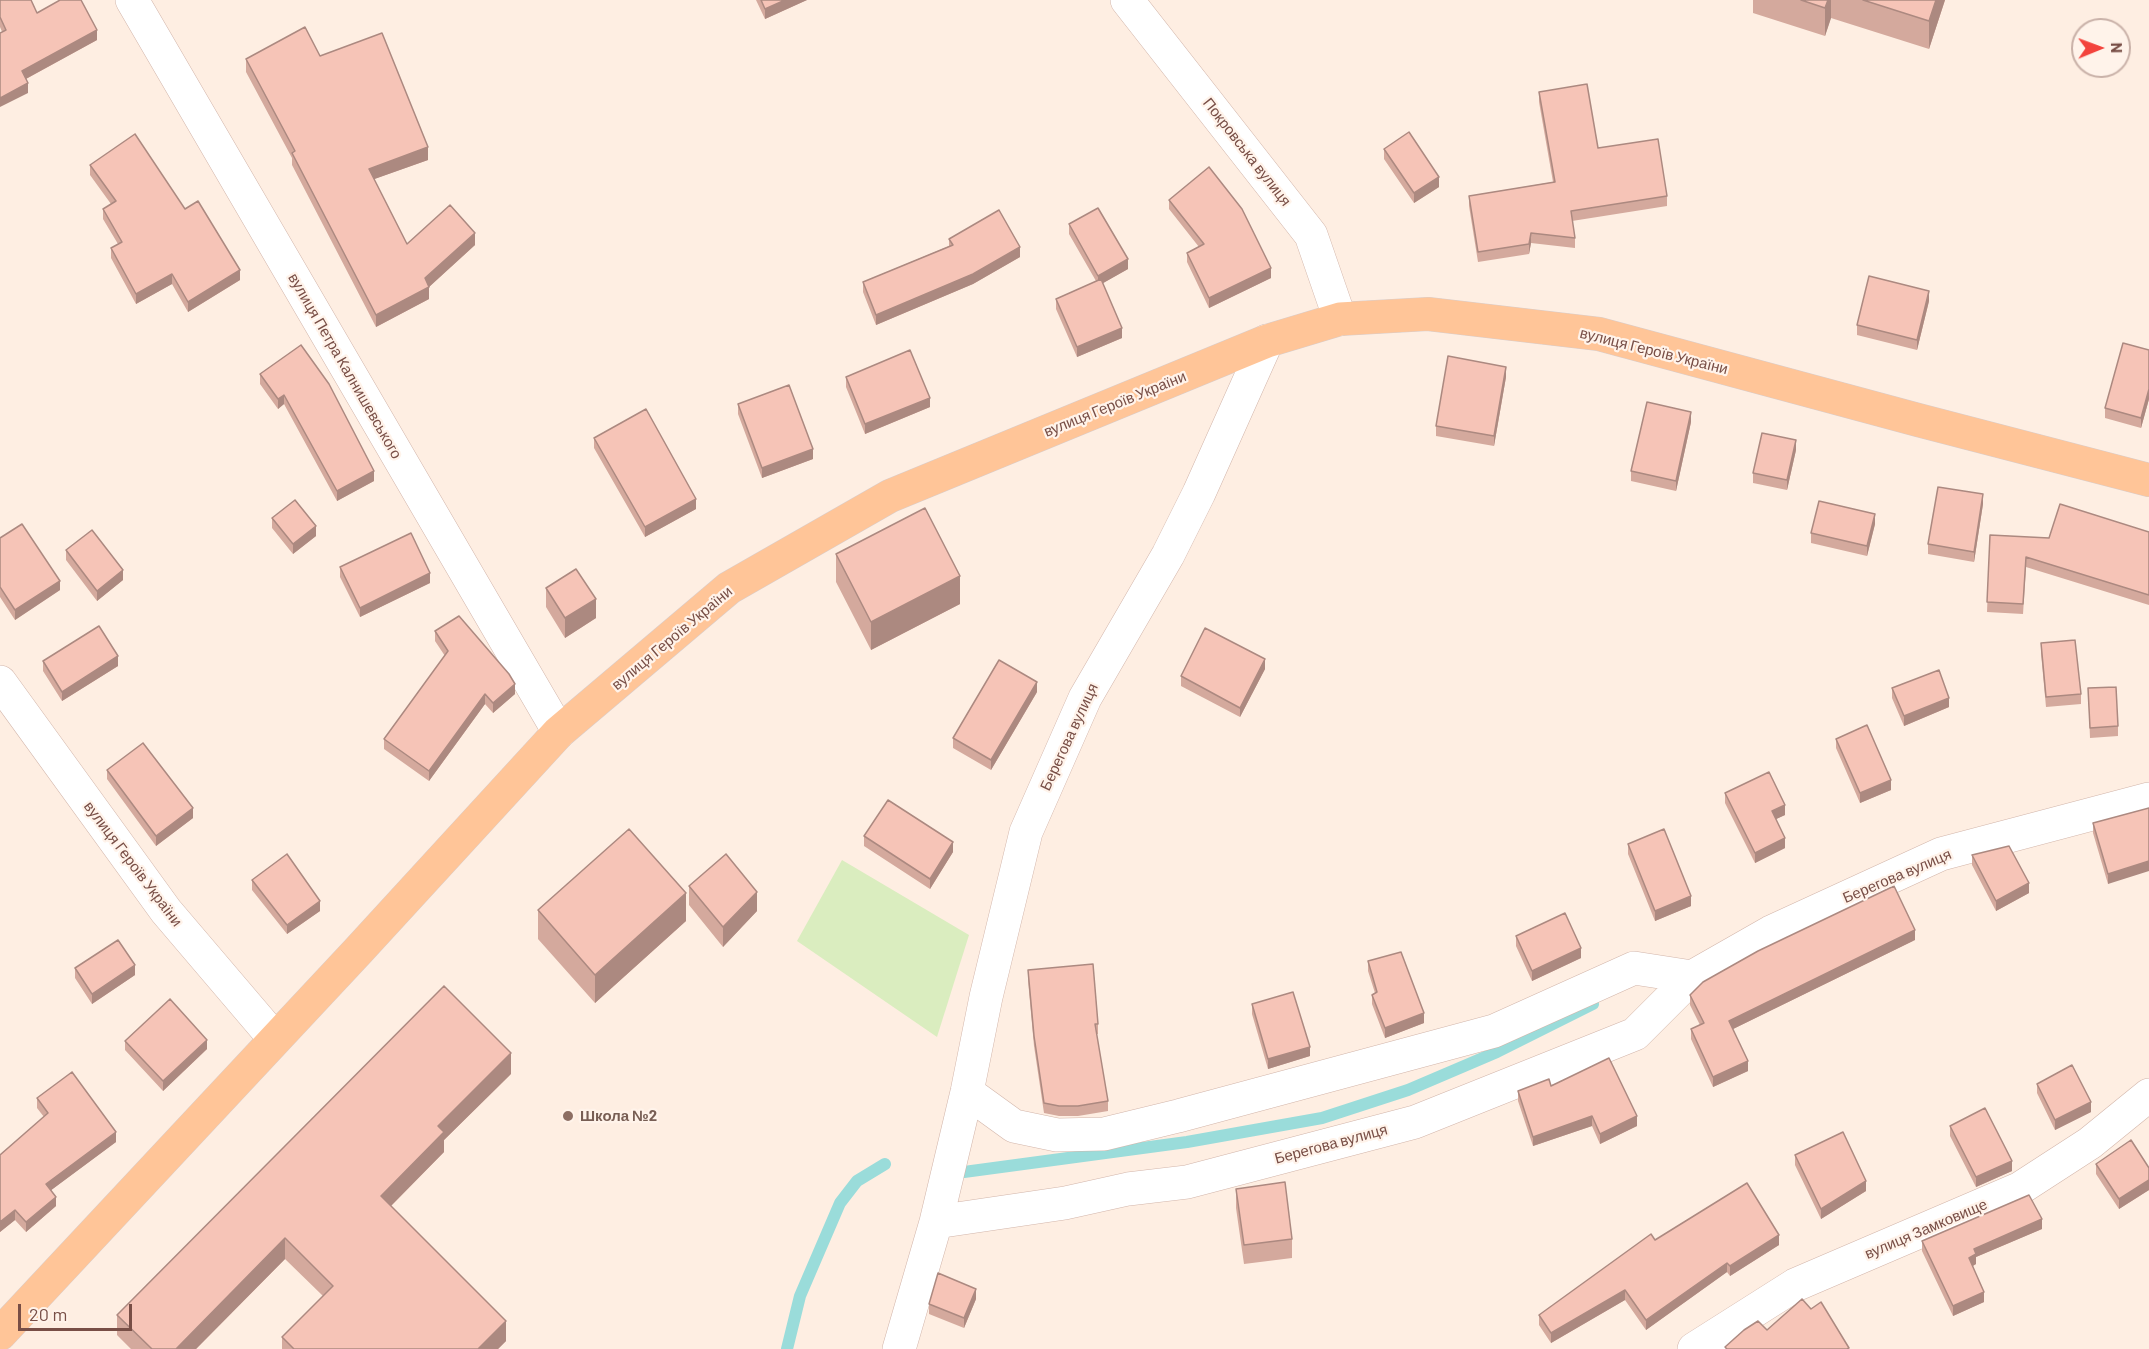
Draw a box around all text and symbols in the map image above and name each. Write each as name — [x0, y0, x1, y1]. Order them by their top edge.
north arrow — [2071, 18, 2131, 78]
text: N — [2108, 42, 2127, 53]
street label: Покровська вулиця — [1199, 94, 1295, 210]
street label: вулиця Петра Калнишевського — [284, 270, 406, 462]
street label: вулиця Героїв України — [1578, 324, 1730, 378]
street label: вулиця Героїв України — [1041, 367, 1189, 441]
street label: вулиця Героїв України — [608, 582, 736, 694]
street label: Берегова вулиця — [1036, 681, 1102, 793]
street label: вулиця Героїв України — [80, 798, 186, 930]
street label: Берегова вулиця — [1840, 845, 1954, 907]
place label: Школа №2 — [580, 1107, 657, 1125]
marker: Школа №2 — [561, 1109, 575, 1123]
street label: Берегова вулиця — [1273, 1120, 1389, 1168]
street label: вулиця Замковище — [1862, 1195, 1990, 1263]
scale bar — [21, 1292, 135, 1330]
text: 20 m — [29, 1303, 67, 1325]

